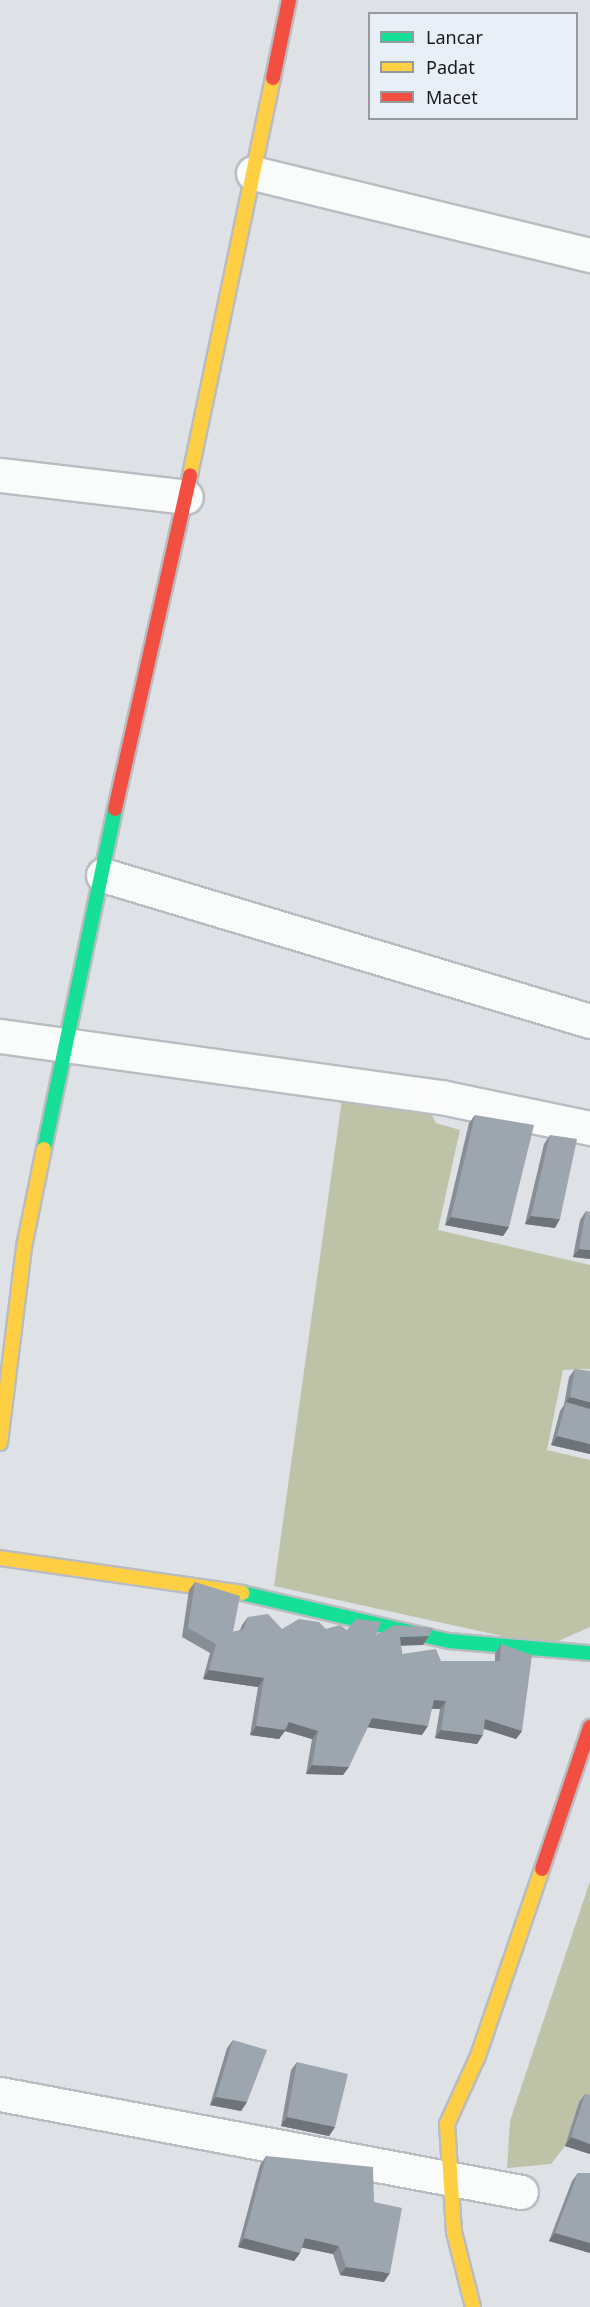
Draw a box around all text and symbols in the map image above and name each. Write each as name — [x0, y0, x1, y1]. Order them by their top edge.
legend — [368, 12, 578, 120]
text: Lancar — [426, 25, 483, 49]
text: Padat — [426, 55, 475, 79]
text: Macet — [426, 85, 478, 109]

